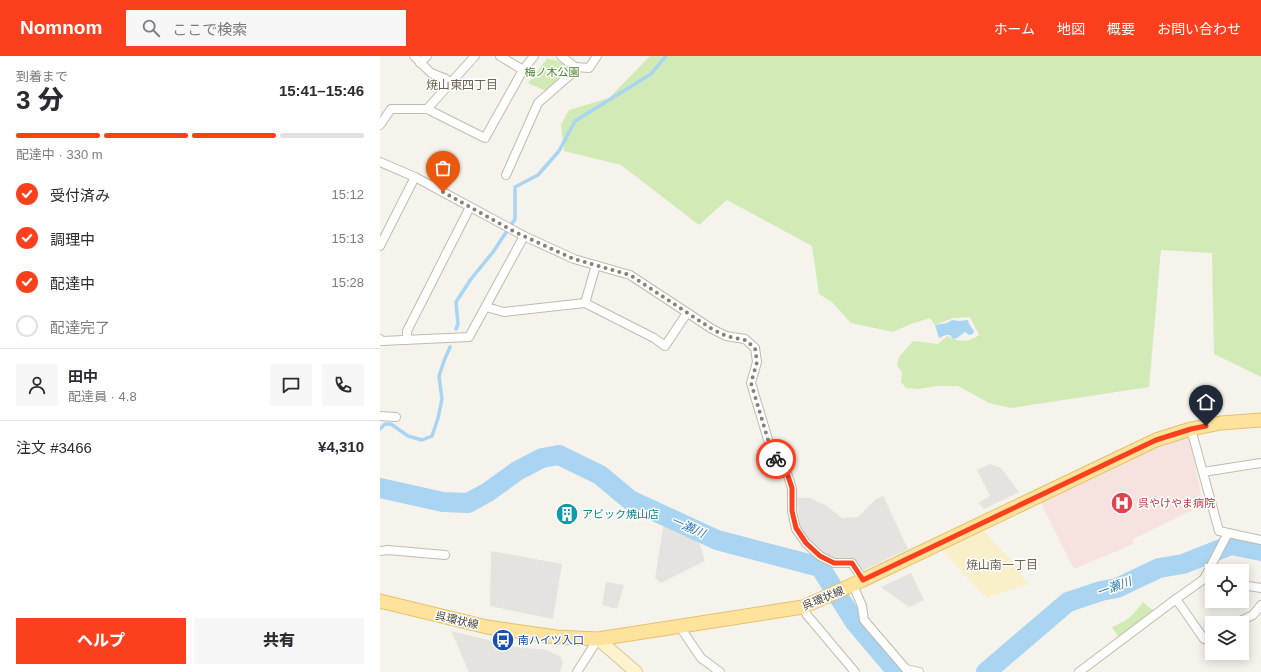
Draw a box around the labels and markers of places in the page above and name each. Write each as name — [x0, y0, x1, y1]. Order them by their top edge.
pin — [426, 151, 460, 192]
pin — [1189, 385, 1223, 426]
hospital icon: 呉やけやま病院 — [1109, 490, 1135, 516]
place label: 呉やけやま病院 — [1138, 497, 1215, 509]
building icon: アビック焼山店 — [554, 501, 580, 527]
place label: アビック焼山店 — [582, 508, 659, 520]
bus stop icon: 南ハイツ入口 — [490, 627, 516, 653]
place label: 南ハイツ入口 — [518, 634, 584, 646]

